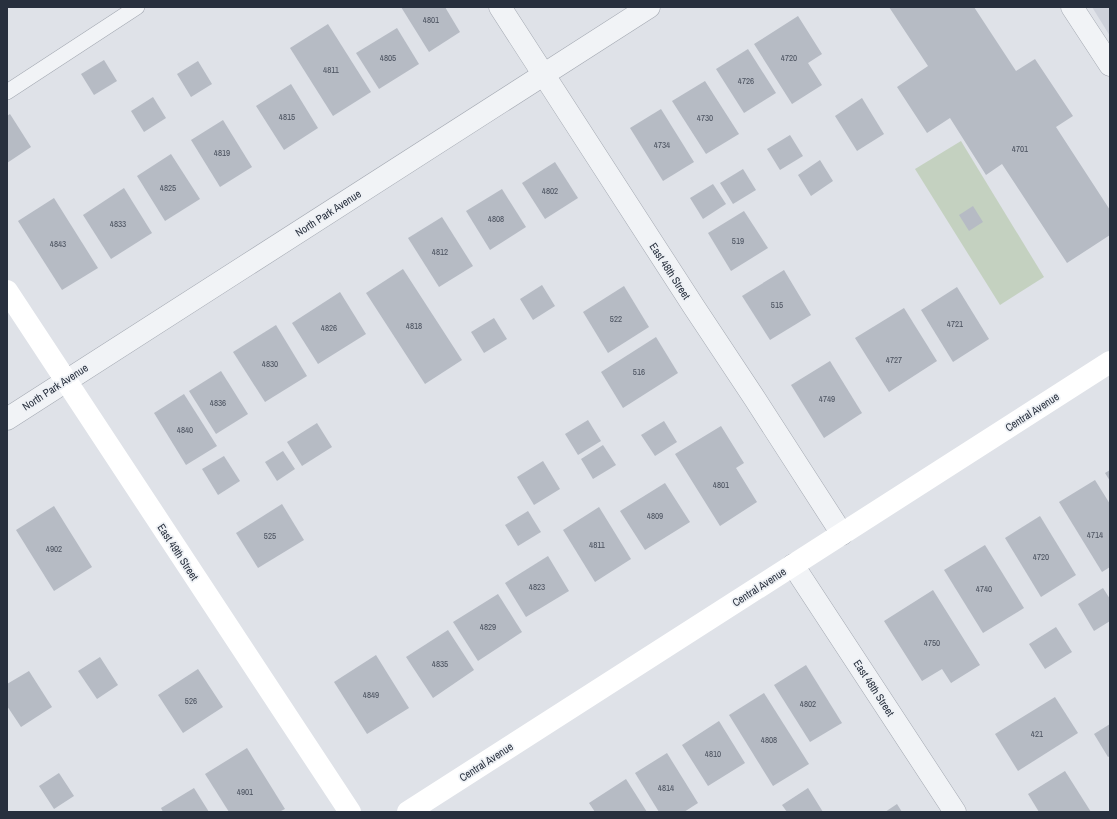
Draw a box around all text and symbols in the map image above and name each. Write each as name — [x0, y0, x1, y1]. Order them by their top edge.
house number: 4801 — [423, 14, 439, 26]
house number: 4805 — [380, 52, 396, 64]
house number: 4720 — [781, 52, 797, 64]
house number: 4811 — [323, 64, 339, 76]
house number: 4726 — [738, 75, 754, 87]
house number: 4815 — [279, 111, 295, 123]
house number: 4730 — [697, 112, 713, 124]
house number: 4734 — [654, 139, 670, 151]
house number: 4701 — [1012, 143, 1028, 155]
house number: 4819 — [214, 147, 230, 159]
house number: 4825 — [160, 182, 176, 194]
house number: 4802 — [542, 185, 558, 197]
street label: North Park Avenue — [293, 187, 363, 239]
house number: 4808 — [488, 213, 504, 225]
house number: 4833 — [110, 218, 126, 230]
house number: 519 — [732, 235, 744, 247]
house number: 4843 — [50, 238, 66, 250]
street label: East 48th Street — [647, 240, 694, 302]
house number: 4812 — [432, 246, 448, 258]
house number: 515 — [771, 299, 783, 311]
house number: 522 — [610, 313, 622, 325]
house number: 4721 — [947, 318, 963, 330]
house number: 4818 — [406, 320, 422, 332]
house number: 4826 — [321, 322, 337, 334]
house number: 4727 — [886, 354, 902, 366]
house number: 4830 — [262, 358, 278, 370]
street label: North Park Avenue — [20, 361, 90, 413]
house number: 516 — [633, 366, 645, 378]
street label: Central Avenue — [1002, 389, 1062, 435]
house number: 4749 — [819, 393, 835, 405]
house number: 4836 — [210, 397, 226, 409]
house number: 4840 — [177, 424, 193, 436]
house number: 4801 — [713, 479, 729, 491]
house number: 4809 — [647, 510, 663, 522]
street label: East 49th Street — [155, 521, 202, 583]
house number: 4714 — [1087, 529, 1103, 541]
house number: 525 — [264, 530, 276, 542]
house number: 4811 — [589, 539, 605, 551]
house number: 4902 — [46, 543, 62, 555]
house number: 4720 — [1033, 551, 1049, 563]
street label: Central Avenue — [729, 564, 789, 610]
house number: 4823 — [529, 581, 545, 593]
house number: 4740 — [976, 583, 992, 595]
house number: 4829 — [480, 621, 496, 633]
house number: 4750 — [924, 637, 940, 649]
street label: East 48th Street — [851, 657, 898, 719]
house number: 4835 — [432, 658, 448, 670]
house number: 4849 — [363, 689, 379, 701]
house number: 526 — [185, 695, 197, 707]
house number: 4802 — [800, 698, 816, 710]
house number: 421 — [1031, 728, 1043, 740]
house number: 4808 — [761, 734, 777, 746]
street label: Central Avenue — [456, 739, 516, 785]
house number: 4810 — [705, 748, 721, 760]
house number: 4814 — [658, 782, 674, 794]
house number: 4901 — [237, 786, 253, 798]

